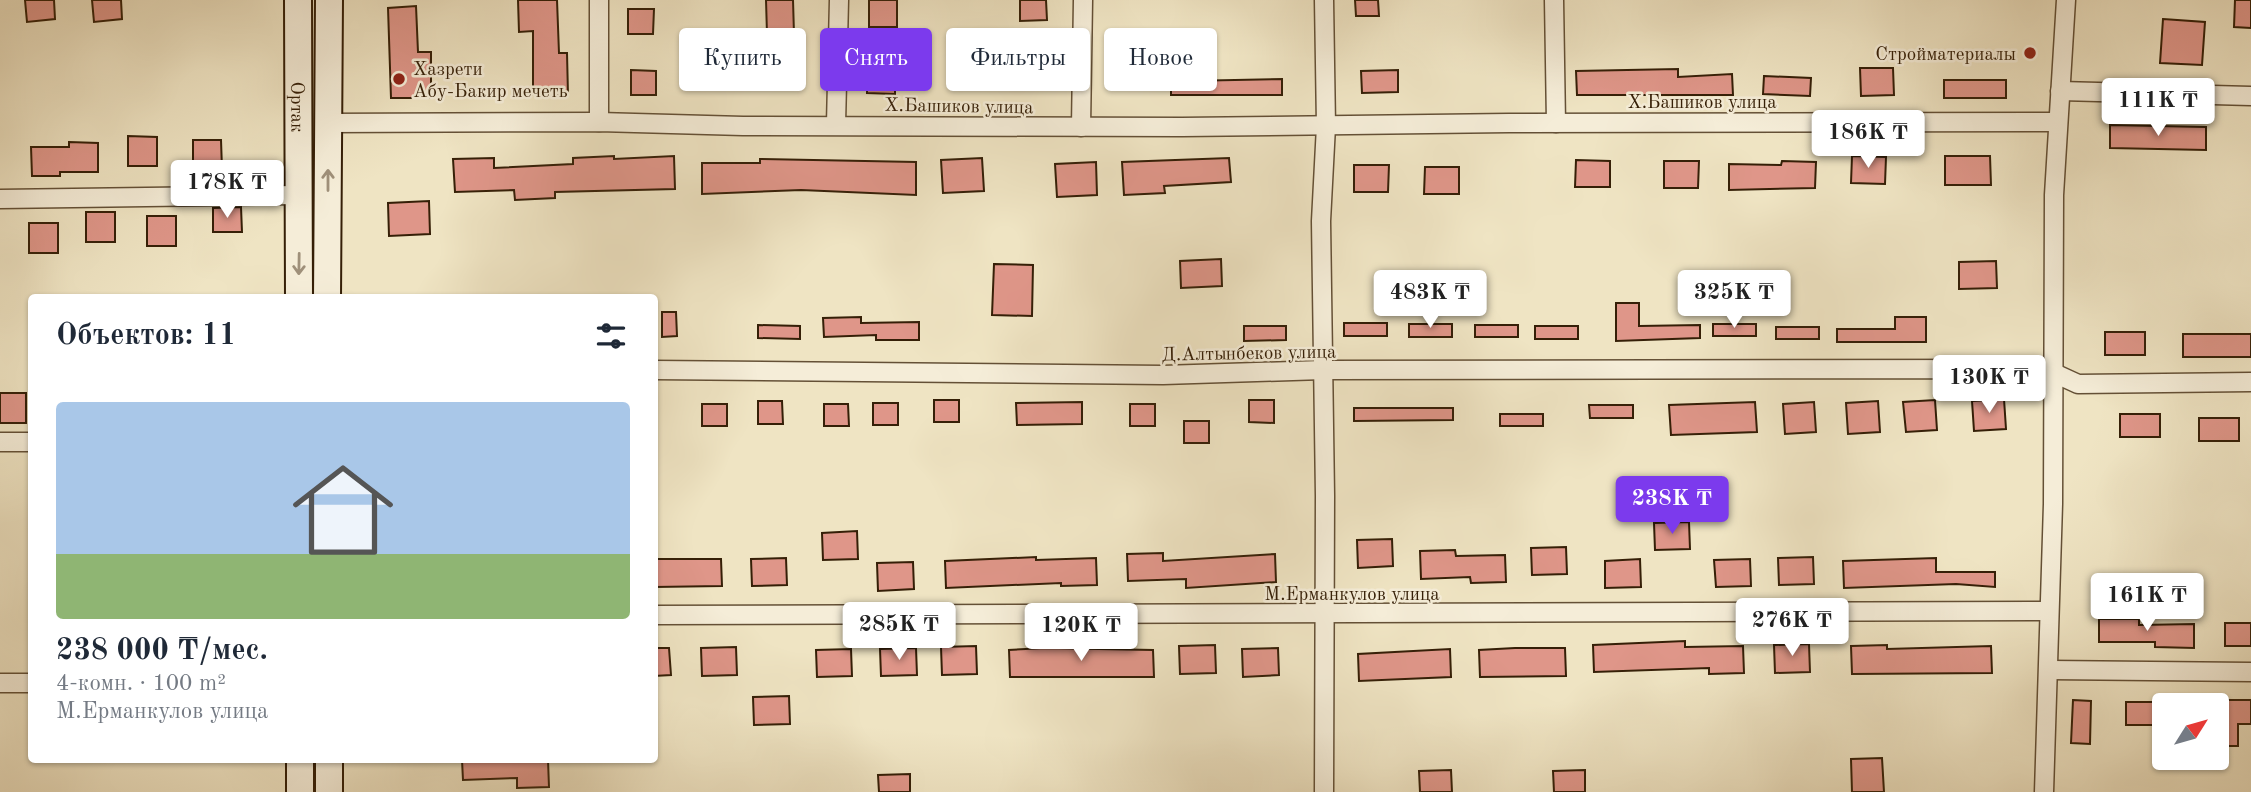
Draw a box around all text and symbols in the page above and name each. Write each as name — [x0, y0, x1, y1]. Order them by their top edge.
chip: Купить — [679, 28, 806, 91]
chip: Снять — [820, 28, 932, 91]
chip: Фильтры — [946, 28, 1090, 91]
chip: Новое — [1104, 28, 1217, 91]
marker: Стройматериалы — [2022, 45, 2038, 61]
place label: Стройматериалы — [1875, 46, 2016, 65]
place label: Хазрети Абу-Бакир мечеть — [413, 61, 568, 102]
marker: Хазрети Абу-Бакир мечеть — [391, 71, 407, 87]
pin: 111K ₸ — [2101, 78, 2215, 138]
street label: Ортак — [286, 81, 305, 133]
text: 111K ₸ — [2118, 89, 2198, 112]
street label: Х.Башиков улица — [1627, 94, 1777, 113]
street label: Х.Башиков улица — [884, 97, 1034, 118]
pin: 186K ₸ — [1811, 110, 1925, 170]
text: 186K ₸ — [1828, 121, 1908, 144]
pin: 178K ₸ — [170, 160, 284, 220]
one-way arrow — [321, 169, 335, 192]
text: 178K ₸ — [187, 171, 267, 194]
one-way arrow — [292, 252, 306, 275]
pin: 483K ₸ — [1373, 270, 1487, 330]
pin: 325K ₸ — [1677, 270, 1791, 330]
text: 483K ₸ — [1390, 281, 1470, 304]
text: 325K ₸ — [1694, 281, 1774, 304]
icon: filters — [592, 317, 630, 355]
text: Объектов: 11 — [56, 321, 236, 351]
street label: Д.Алтынбеков улица — [1162, 343, 1337, 366]
pin: 130K ₸ — [1932, 356, 2046, 415]
text: 130K ₸ — [1949, 366, 2029, 389]
icon: home — [280, 447, 406, 573]
pin: 238K ₸ — [1615, 476, 1729, 536]
text: 238K ₸ — [1632, 487, 1712, 510]
pin: 161K ₸ — [2090, 574, 2204, 633]
text: 161K ₸ — [2107, 584, 2187, 607]
street label: М.Ерманкулов улица — [1264, 586, 1440, 605]
pin: 276K ₸ — [1735, 598, 1849, 658]
pin: 285K ₸ — [842, 602, 956, 662]
pin: 120K ₸ — [1024, 604, 1138, 663]
text: 276K ₸ — [1752, 609, 1832, 632]
text: 285K ₸ — [859, 613, 939, 636]
text: 120K ₸ — [1041, 614, 1121, 637]
text: 238 000 ₸/мес. — [56, 636, 268, 666]
text: 4-комн. · 100 m² — [56, 672, 226, 695]
north arrow — [2152, 693, 2230, 770]
map controls — [2152, 693, 2229, 770]
text: М.Ерманкулов улица — [56, 700, 268, 723]

